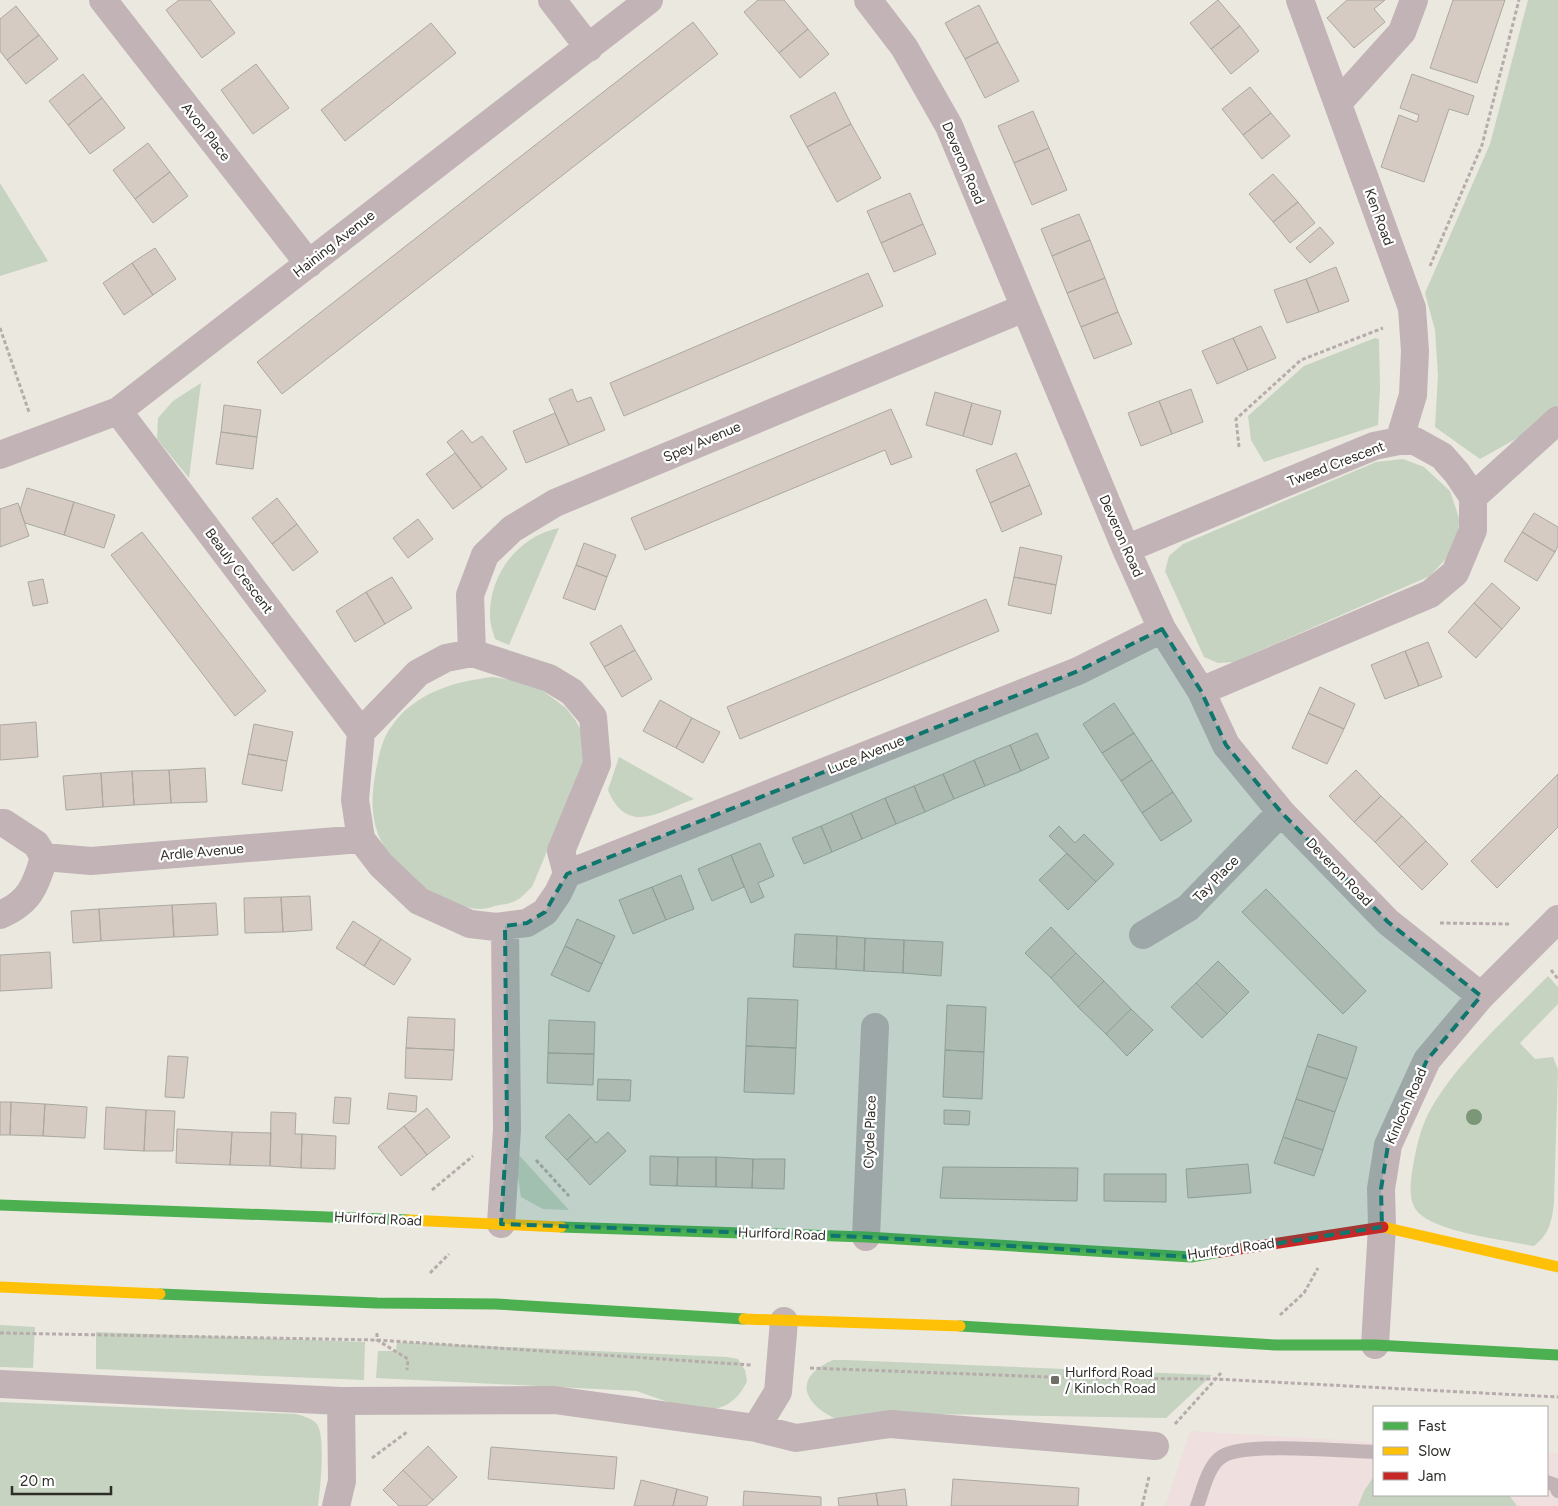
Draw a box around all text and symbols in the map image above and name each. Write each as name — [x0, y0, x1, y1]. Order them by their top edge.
street label: Avon Place — [178, 99, 234, 165]
street label: Deveron Road — [938, 119, 988, 207]
street label: Ken Road — [1361, 186, 1397, 248]
street label: Haining Avenue — [290, 207, 378, 281]
street label: Spey Avenue — [661, 418, 744, 466]
street label: Tweed Crescent — [1285, 438, 1387, 490]
street label: Deveron Road — [1095, 492, 1147, 580]
street label: Beauly Crescent — [201, 525, 277, 617]
street label: Luce Avenue — [825, 732, 907, 778]
street label: Deveron Road — [1302, 834, 1376, 910]
street label: Ardle Avenue — [159, 840, 245, 864]
street label: Tay Place — [1190, 852, 1243, 906]
street label: Kinloch Road — [1382, 1065, 1430, 1147]
street label: Clyde Place — [860, 1095, 880, 1169]
street label: Hurlford Road — [334, 1208, 422, 1230]
street label: Hurlford Road — [738, 1224, 826, 1244]
street label: Hurlford Road — [1186, 1234, 1276, 1264]
place label: Hurlford Road / Kinloch Road — [1065, 1364, 1156, 1397]
marker: Hurlford Road / Kinloch Road — [1049, 1374, 1061, 1386]
legend — [1373, 1406, 1548, 1496]
text: Fast — [1418, 1417, 1447, 1435]
text: Slow — [1418, 1442, 1451, 1460]
scale bar — [12, 1464, 111, 1496]
text: Jam — [1418, 1467, 1446, 1485]
text: 20 m — [20, 1472, 54, 1490]

